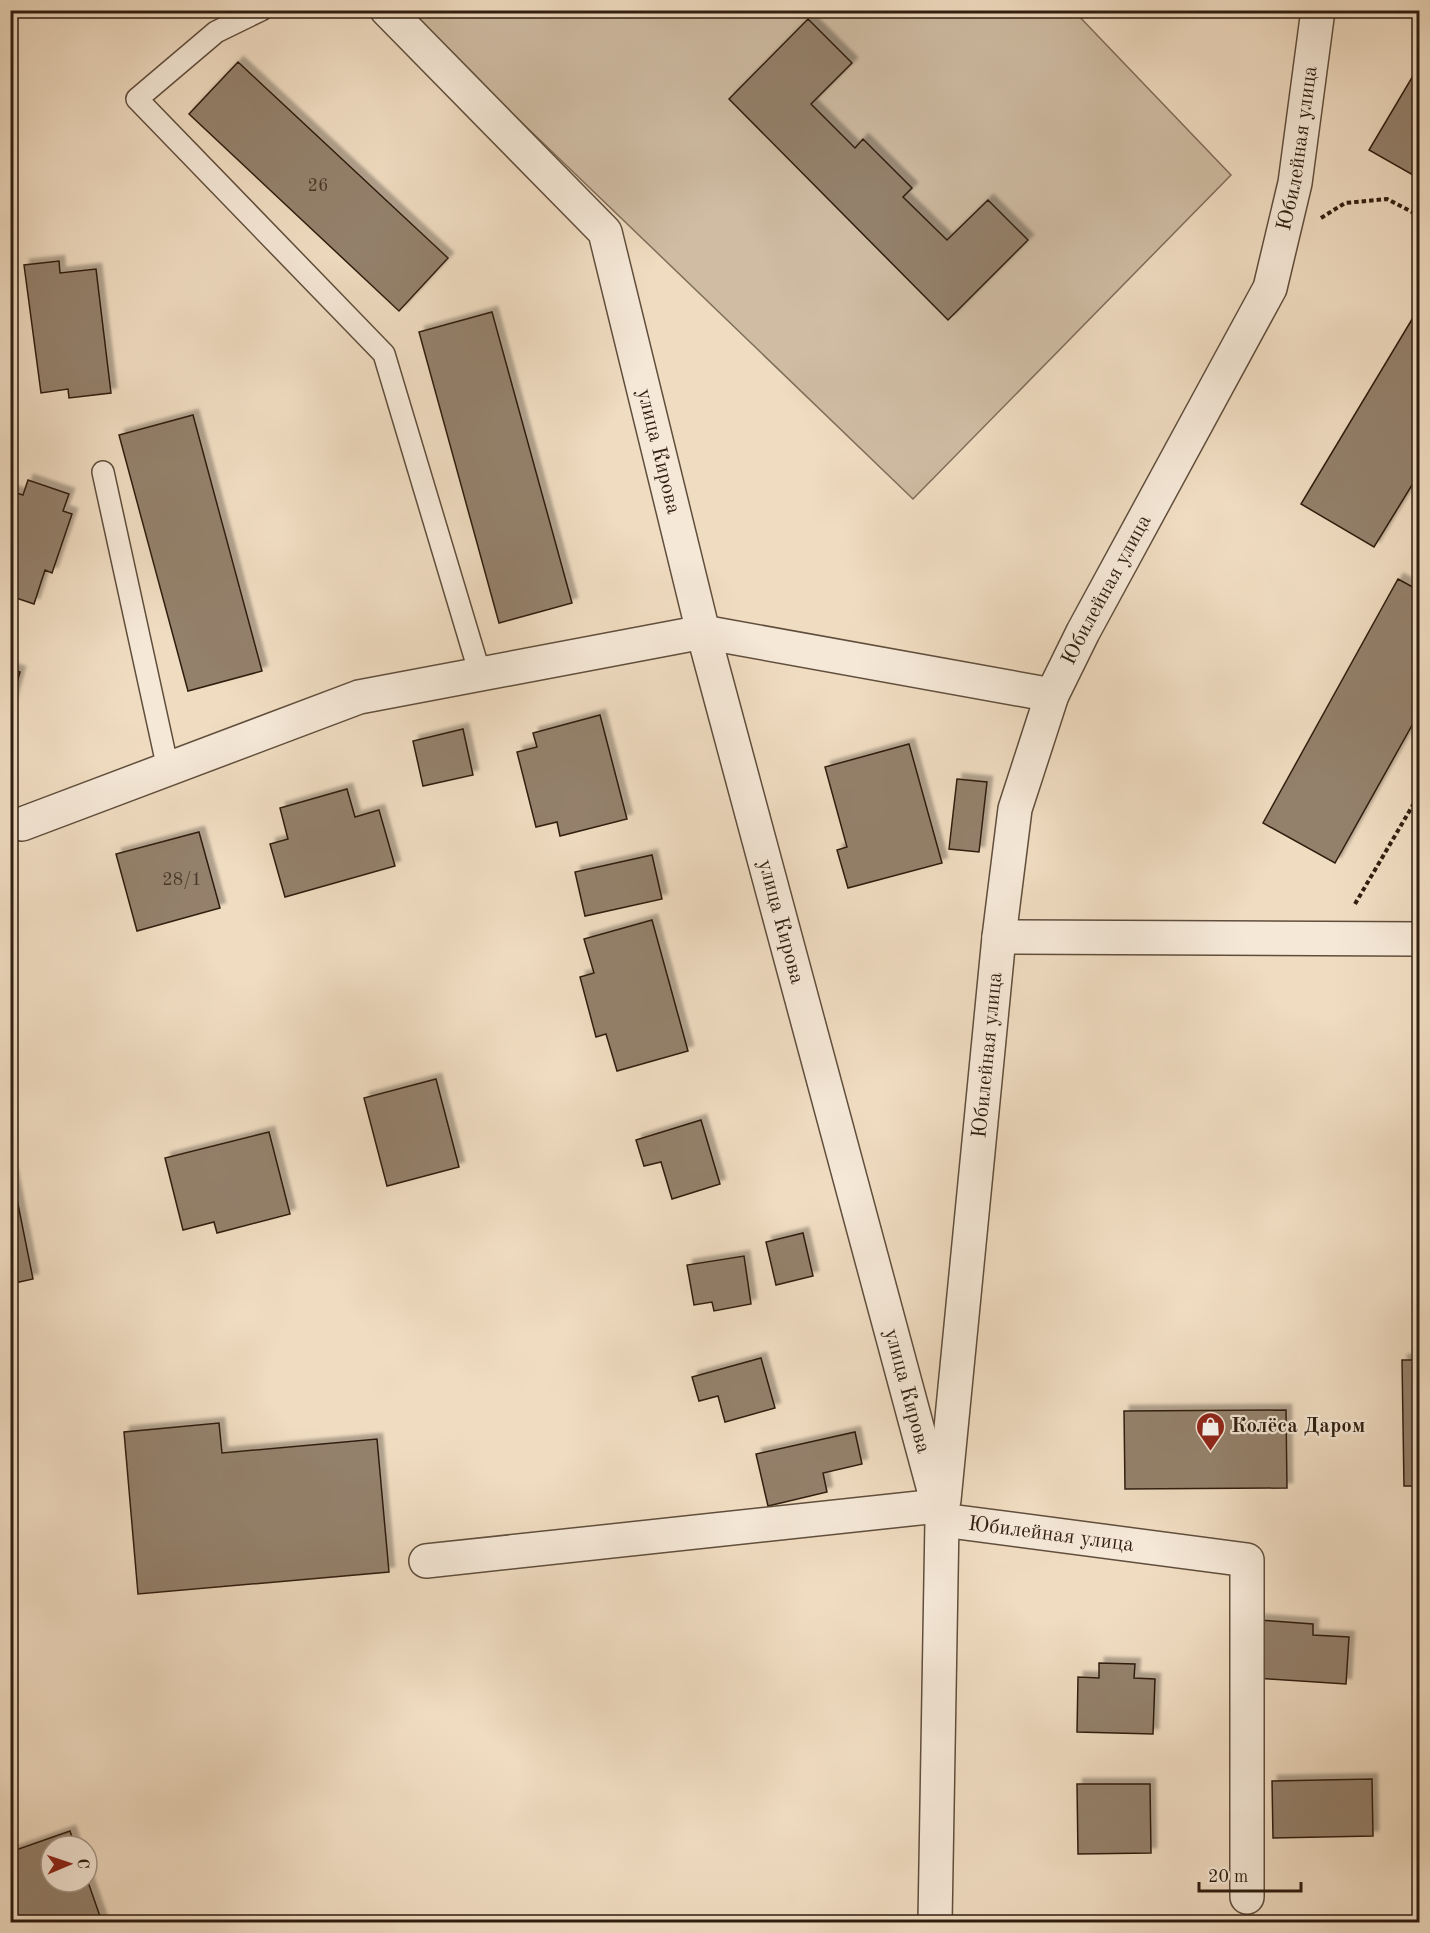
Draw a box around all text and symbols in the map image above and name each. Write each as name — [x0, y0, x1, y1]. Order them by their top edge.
street label: Юбилейная улица — [1274, 64, 1321, 233]
house number: 26 — [308, 177, 328, 195]
street label: улица Кирова — [633, 387, 684, 516]
street label: Юбилейная улица — [1058, 511, 1155, 668]
street label: улица Кирова — [754, 857, 808, 986]
house number: 28/1 — [162, 871, 202, 889]
street label: Юбилейная улица — [969, 971, 1006, 1139]
street label: улица Кирова — [881, 1326, 934, 1456]
shop icon: Колёса Даром — [1194, 1410, 1226, 1452]
place label: Колёса Даром — [1231, 1416, 1365, 1437]
street label: Юбилейная улица — [967, 1513, 1135, 1556]
north arrow — [39, 1834, 99, 1894]
scale bar — [1199, 1855, 1301, 1893]
text: С — [74, 1858, 90, 1869]
text: 20 m — [1208, 1868, 1248, 1886]

